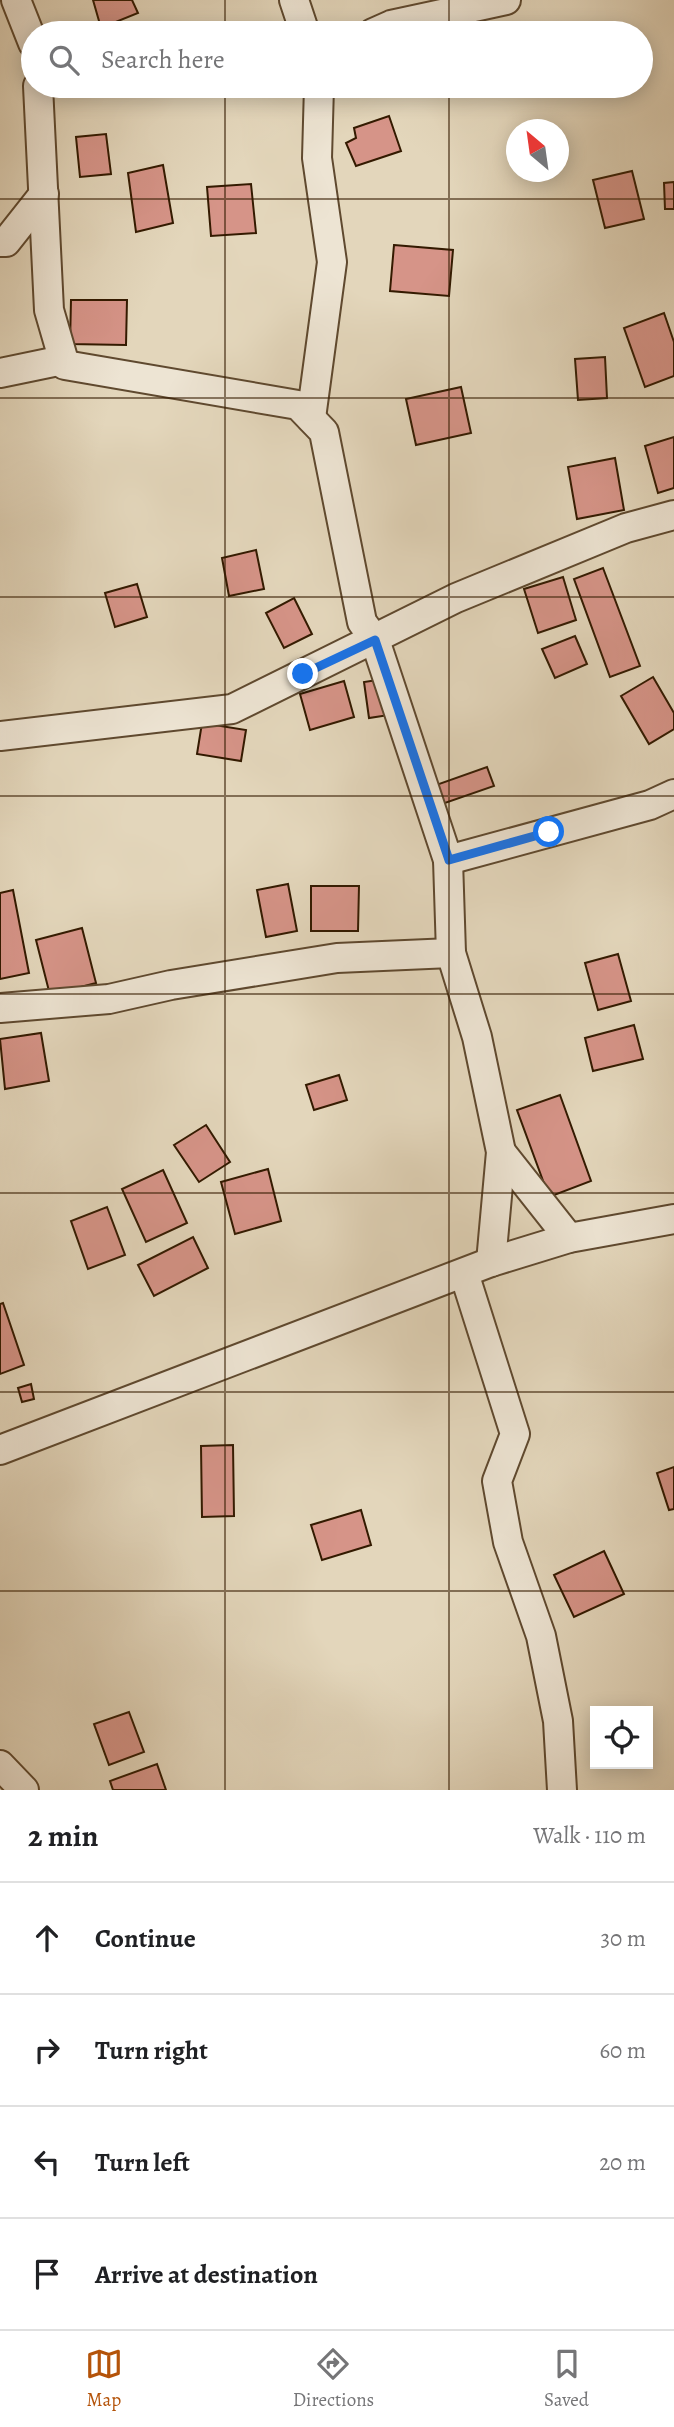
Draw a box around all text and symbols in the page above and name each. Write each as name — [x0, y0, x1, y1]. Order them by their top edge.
search box — [21, 21, 653, 98]
icon: search — [45, 41, 83, 79]
text: Search here — [101, 42, 225, 77]
north arrow — [506, 119, 569, 182]
route end — [287, 658, 318, 689]
route start — [533, 816, 564, 847]
map controls — [590, 1706, 653, 1769]
button: locate — [590, 1706, 653, 1769]
text: 2 min — [28, 1816, 98, 1856]
text: Walk · 110 m — [533, 1820, 646, 1851]
icon: ahead — [28, 1919, 66, 1957]
text: Continue — [95, 1921, 196, 1956]
text: 30 m — [600, 1923, 646, 1954]
icon: right — [28, 2031, 66, 2069]
text: Turn right — [95, 2033, 208, 2068]
text: 60 m — [599, 2035, 646, 2066]
icon: left — [28, 2143, 66, 2181]
text: Turn left — [95, 2145, 190, 2180]
text: 20 m — [599, 2147, 646, 2178]
icon: arrive — [28, 2255, 66, 2293]
text: Arrive at destination — [95, 2257, 318, 2292]
tab: Map — [85, 2345, 123, 2413]
tab: Directions — [293, 2345, 374, 2413]
tab: Saved — [544, 2345, 589, 2413]

